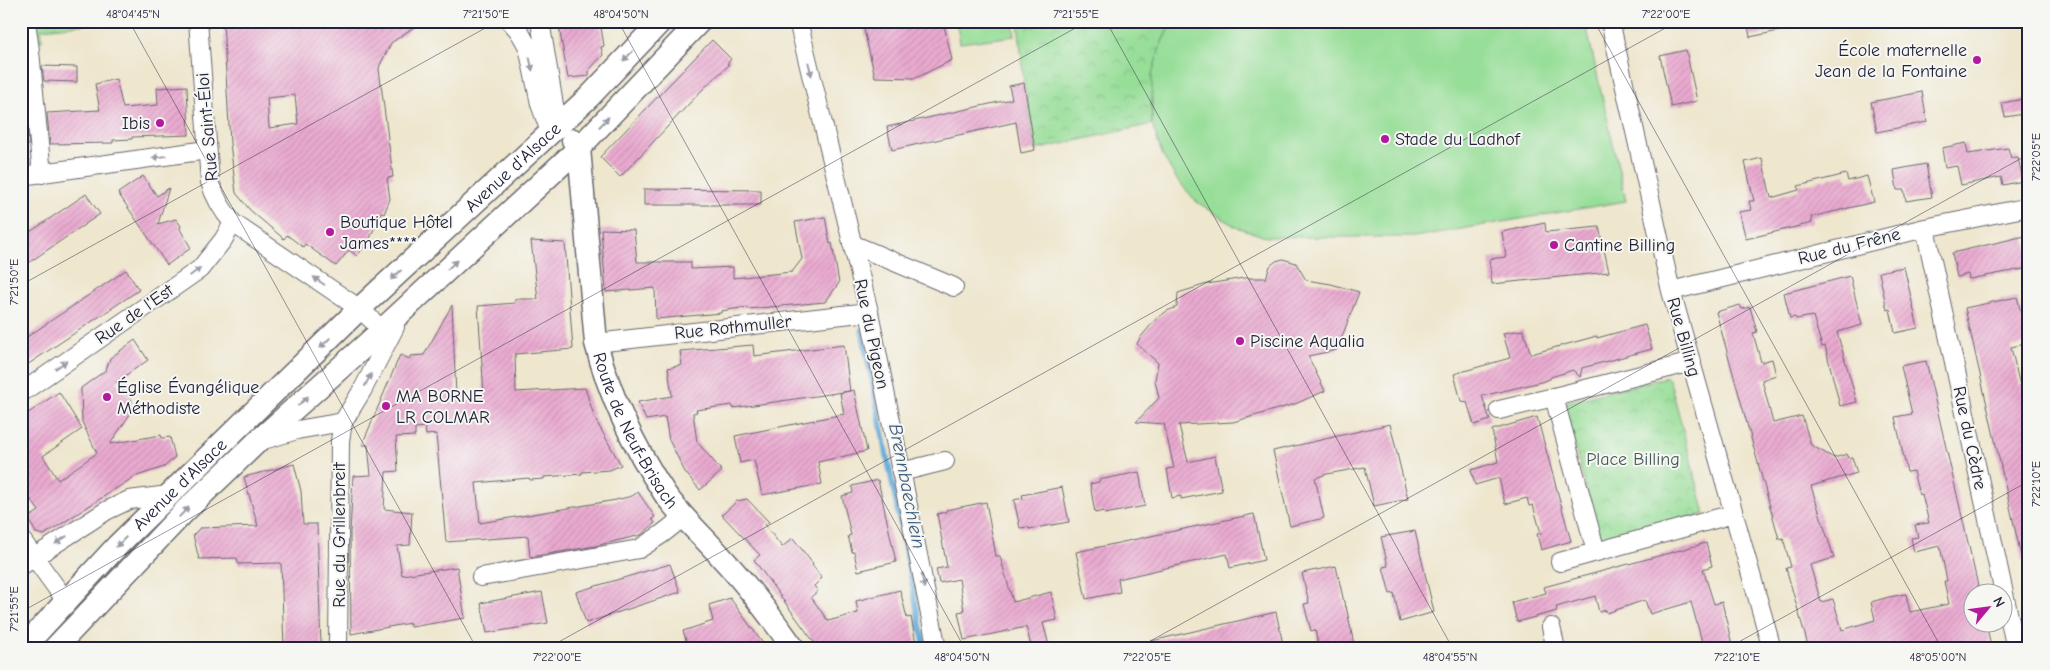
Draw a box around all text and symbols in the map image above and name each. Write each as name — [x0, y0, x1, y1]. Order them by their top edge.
text: 48°04'45"N — [106, 7, 160, 21]
text: 7°21'50"E — [463, 7, 509, 21]
text: 48°04'50"N — [593, 7, 649, 21]
text: 7°21'55"E — [1053, 7, 1099, 21]
text: 7°22'00"E — [1642, 7, 1690, 21]
place label: École maternelle Jean de la Fontaine — [1815, 39, 1967, 82]
one-way arrow — [622, 50, 634, 62]
marker: École maternelle Jean de la Fontaine — [1971, 54, 1983, 66]
one-way arrow — [528, 56, 536, 72]
one-way arrow — [806, 61, 814, 76]
street label: Rue Saint-Éloi — [191, 72, 223, 182]
place label: Ibis — [122, 113, 150, 134]
one-way arrow — [598, 116, 610, 128]
marker: Ibis — [154, 117, 166, 129]
street label: Avenue d'Alsace — [461, 118, 565, 217]
place label: Stade du Ladhof — [1395, 129, 1521, 150]
marker: Stade du Ladhof — [1379, 133, 1391, 145]
text: 7°22'05"E — [2029, 133, 2043, 181]
one-way arrow — [151, 153, 167, 161]
place label: Boutique Hôtel James**** — [340, 212, 453, 254]
street label: Rue du Frêne — [1796, 224, 1902, 269]
marker: Boutique Hôtel James**** — [324, 226, 336, 238]
place label: Cantine Billing — [1564, 235, 1675, 256]
marker: Cantine Billing — [1548, 239, 1560, 251]
text: 7°21'50"E — [7, 259, 21, 305]
one-way arrow — [445, 259, 457, 271]
one-way arrow — [188, 267, 202, 277]
one-way arrow — [390, 269, 402, 281]
one-way arrow — [313, 276, 326, 286]
street label: Rue du Pigeon — [850, 277, 893, 391]
street label: Rue de l'Est — [91, 279, 178, 349]
street label: Rue Billing — [1662, 295, 1705, 379]
street label: Rue Rothmuller — [673, 311, 794, 344]
place label: Piscine Aqualia — [1250, 331, 1365, 352]
marker: Piscine Aqualia — [1234, 335, 1246, 347]
one-way arrow — [319, 337, 331, 349]
street label: Route de Neuf-Brisach — [588, 350, 682, 513]
one-way arrow — [55, 360, 68, 370]
one-way arrow — [364, 373, 372, 387]
place label: Église Évangélique Méthodiste — [117, 376, 259, 419]
street label: Rue du Cèdre — [1948, 384, 1991, 492]
place label: MA BORNE LR COLMAR — [396, 386, 490, 428]
marker: Église Évangélique Méthodiste — [101, 391, 113, 403]
one-way arrow — [296, 395, 308, 407]
marker: MA BORNE LR COLMAR — [380, 400, 392, 412]
water label: Brennbaechlein — [884, 422, 930, 551]
street label: Avenue d'Alsace — [129, 434, 231, 535]
park label: Place Billing — [1586, 449, 1680, 470]
street label: Rue du Grillenbreit — [329, 461, 350, 608]
text: 7°22'10"E — [2029, 461, 2043, 507]
one-way arrow — [178, 506, 190, 518]
one-way arrow — [54, 535, 68, 545]
one-way arrow — [115, 536, 127, 548]
one-way arrow — [920, 573, 928, 589]
north arrow — [1962, 582, 2012, 632]
text: 7°21'55"E — [7, 586, 21, 632]
text: N — [1989, 594, 2009, 610]
text: 7°22'00"E — [533, 650, 581, 664]
text: 48°04'50"N — [934, 650, 990, 664]
text: 7°22'05"E — [1123, 650, 1171, 664]
text: 48°04'55"N — [1423, 650, 1477, 664]
text: 7°22'10"E — [1714, 650, 1760, 664]
text: 48°05'00"N — [1910, 650, 1966, 664]

